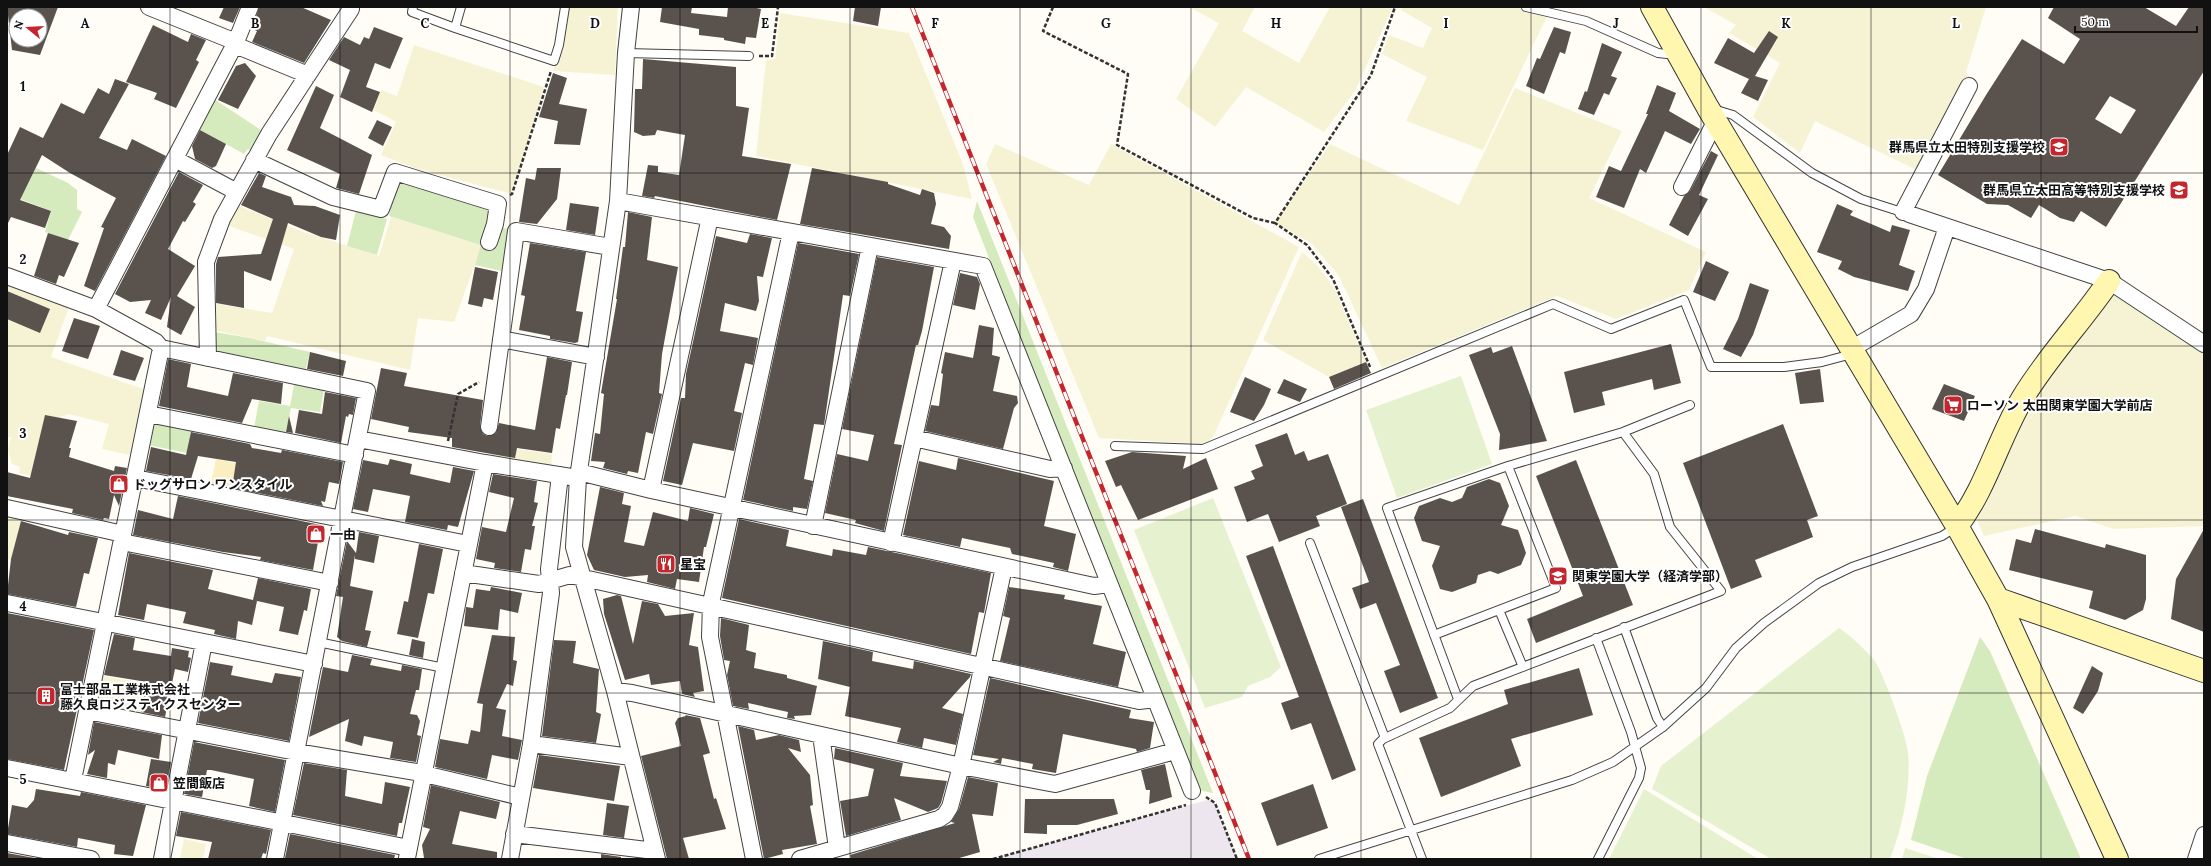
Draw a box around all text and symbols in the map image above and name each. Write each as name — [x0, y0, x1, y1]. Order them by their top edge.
north arrow — [8, 8, 48, 48]
scale bar — [2075, 8, 2197, 34]
text: 50 m — [2081, 14, 2109, 29]
text: A — [81, 15, 90, 32]
text: B — [251, 15, 260, 32]
text: C — [421, 15, 430, 32]
text: D — [590, 15, 600, 32]
text: E — [761, 15, 769, 32]
text: F — [931, 15, 939, 32]
text: G — [1101, 15, 1111, 32]
text: H — [1271, 15, 1281, 32]
text: I — [1443, 15, 1449, 32]
text: J — [1613, 15, 1619, 32]
text: K — [1781, 15, 1791, 32]
text: L — [1952, 15, 1960, 32]
text: N — [11, 18, 27, 31]
text: 1 — [20, 78, 26, 95]
school or university icon: 群馬県立太田特別支援学校 — [2048, 136, 2070, 158]
place label: 群馬県立太田特別支援学校 — [1889, 139, 2045, 156]
school or university icon: 群馬県立太田高等特別支援学校 — [2168, 179, 2190, 201]
place label: 群馬県立太田高等特別支援学校 — [1983, 182, 2165, 199]
text: 2 — [20, 251, 27, 268]
supermarket icon: ローソン 太田関東学園大学前店 — [1942, 394, 1964, 416]
place label: ローソン 太田関東学園大学前店 — [1967, 397, 2152, 414]
text: 3 — [19, 425, 27, 442]
shop icon: ドッグサロン ワンスタイル — [108, 473, 130, 495]
place label: ドッグサロン ワンスタイル — [133, 476, 292, 493]
shop icon: 一由 — [305, 523, 327, 545]
place label: 一由 — [330, 526, 356, 543]
restaurant icon: 星宝 — [655, 553, 677, 575]
place label: 星宝 — [680, 556, 706, 573]
school or university icon: 関東学園大学（経済学部） — [1547, 565, 1569, 587]
place label: 関東学園大学（経済学部） — [1572, 568, 1728, 585]
text: 4 — [19, 598, 27, 615]
place label: 富士部品工業株式会社 藤久良ロジスティクスセンター — [60, 681, 241, 713]
building icon: 富士部品工業株式会社 藤久良ロジスティクスセンター — [35, 685, 57, 707]
text: 5 — [19, 771, 27, 788]
shop icon: 笠間飯店 — [148, 772, 170, 794]
place label: 笠間飯店 — [173, 775, 225, 792]

